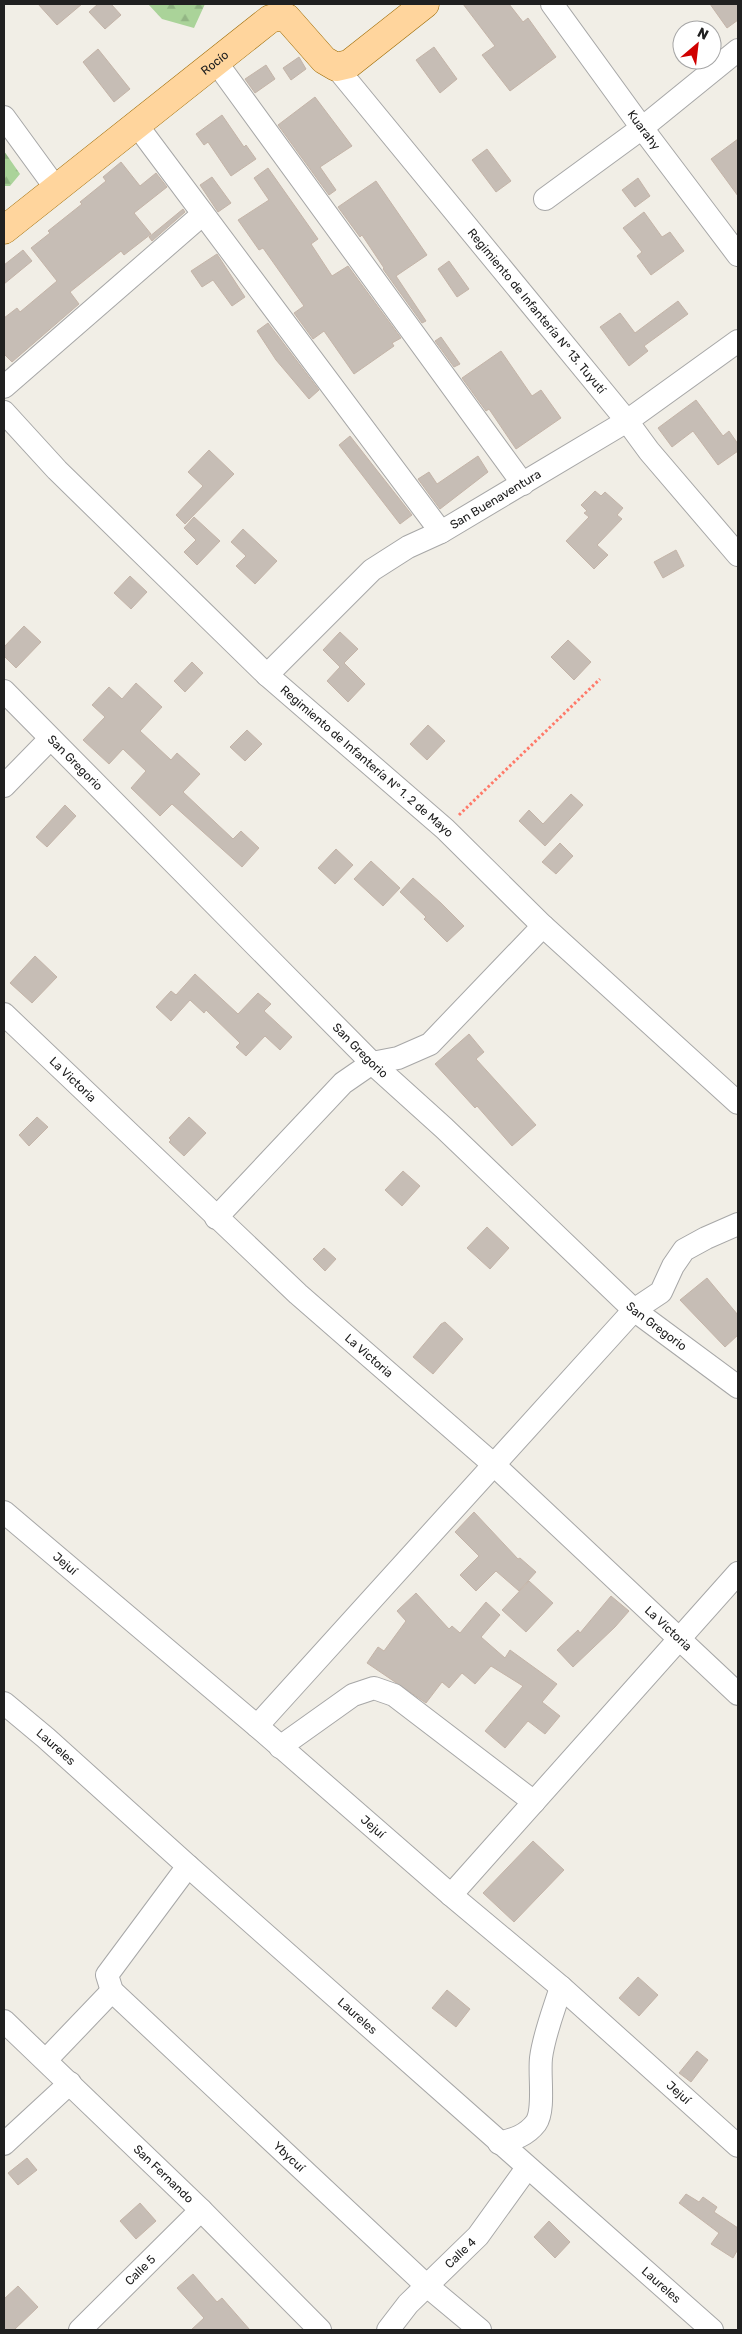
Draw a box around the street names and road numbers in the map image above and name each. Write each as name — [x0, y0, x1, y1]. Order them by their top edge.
street label: Rocío — [198, 48, 231, 78]
street label: Kuarahy — [625, 108, 663, 153]
street label: Regimiento de Infantería N° 13. Tuyutí — [465, 226, 609, 397]
street label: San Buenaventura — [448, 467, 544, 532]
street label: Regimiento de Infantería N° 1. 2 de Mayo — [277, 683, 456, 840]
street label: San Gregorio — [45, 732, 105, 793]
street label: San Gregorio — [330, 1020, 391, 1081]
street label: La Victoria — [47, 1054, 99, 1105]
street label: San Gregorio — [623, 1299, 689, 1354]
street label: La Victoria — [342, 1331, 396, 1380]
street label: Jejuí — [50, 1549, 81, 1579]
street label: La Victoria — [642, 1603, 695, 1654]
street label: Laureles — [33, 1726, 78, 1768]
street label: Jejuí — [358, 1813, 389, 1842]
street label: Laureles — [335, 1995, 380, 2037]
street label: Jejuí — [664, 2078, 694, 2108]
street label: Ybycuí — [270, 2139, 308, 2175]
street label: San Fernando — [131, 2142, 196, 2206]
street label: Calle 4 — [442, 2234, 479, 2271]
street label: Calle 5 — [122, 2252, 159, 2288]
street label: Laureles — [639, 2264, 684, 2306]

